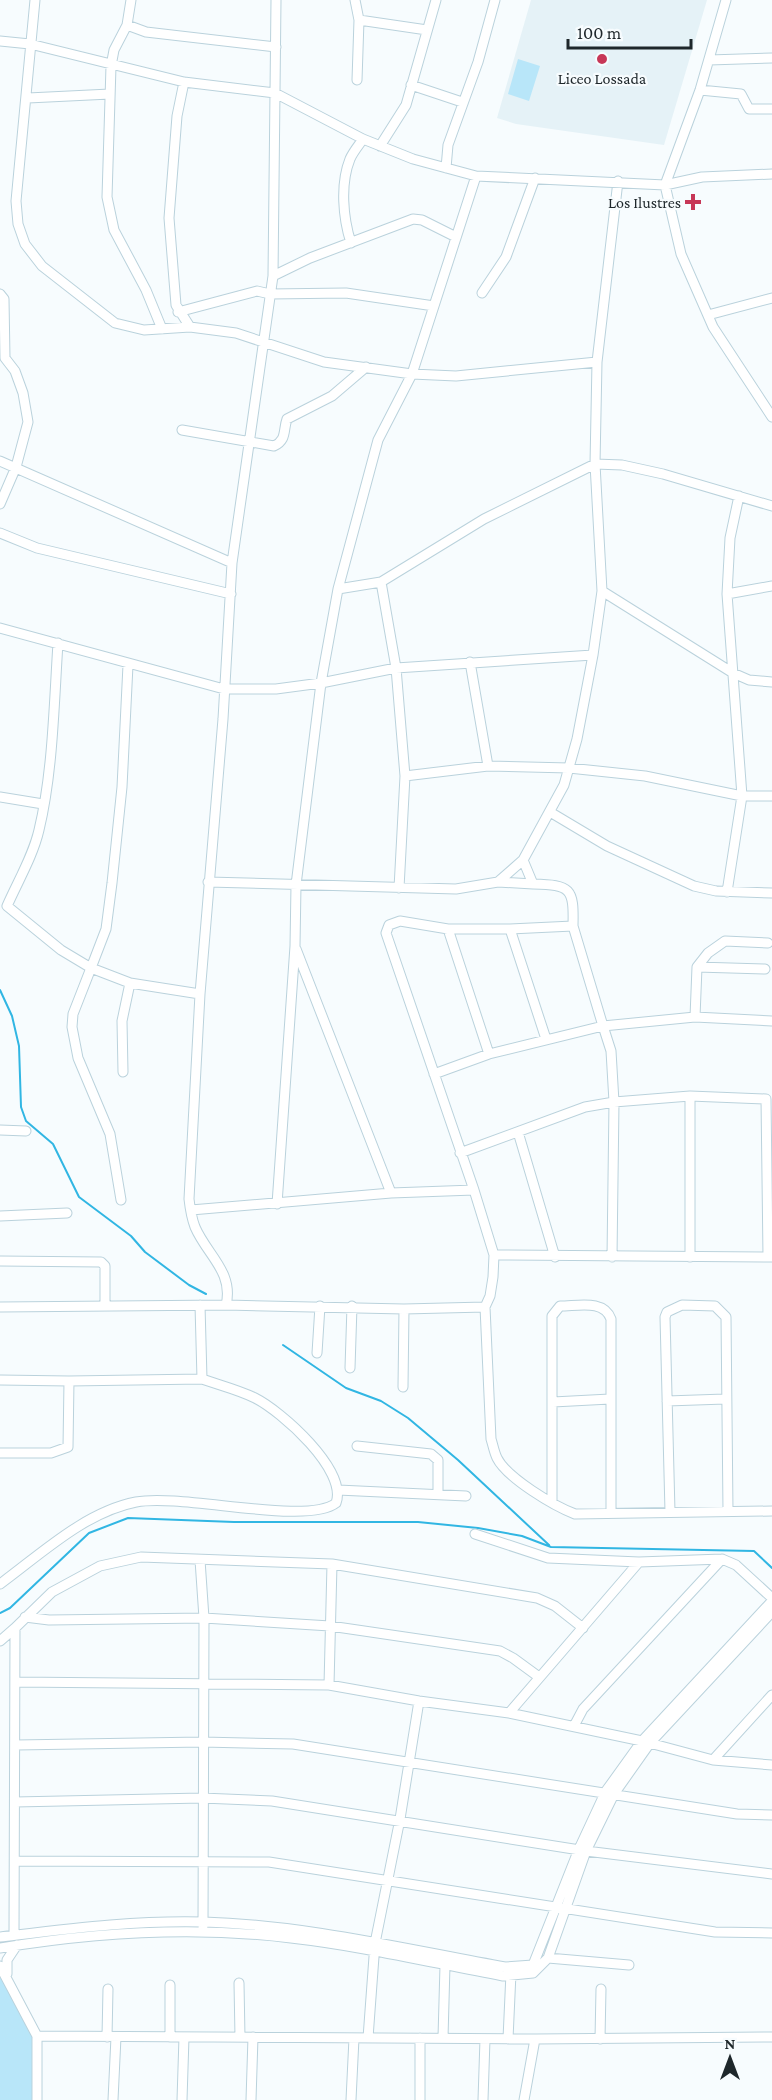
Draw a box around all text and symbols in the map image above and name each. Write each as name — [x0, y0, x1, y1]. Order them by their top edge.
scale bar — [568, 12, 691, 50]
text: 100 m — [577, 23, 622, 43]
marker: Liceo Lossada — [595, 52, 609, 66]
place label: Liceo Lossada — [558, 70, 647, 87]
place label: Los Ilustres — [608, 194, 681, 211]
marker: Los Ilustres — [686, 195, 700, 209]
north arrow — [700, 2028, 760, 2088]
text: N — [725, 2035, 736, 2052]

